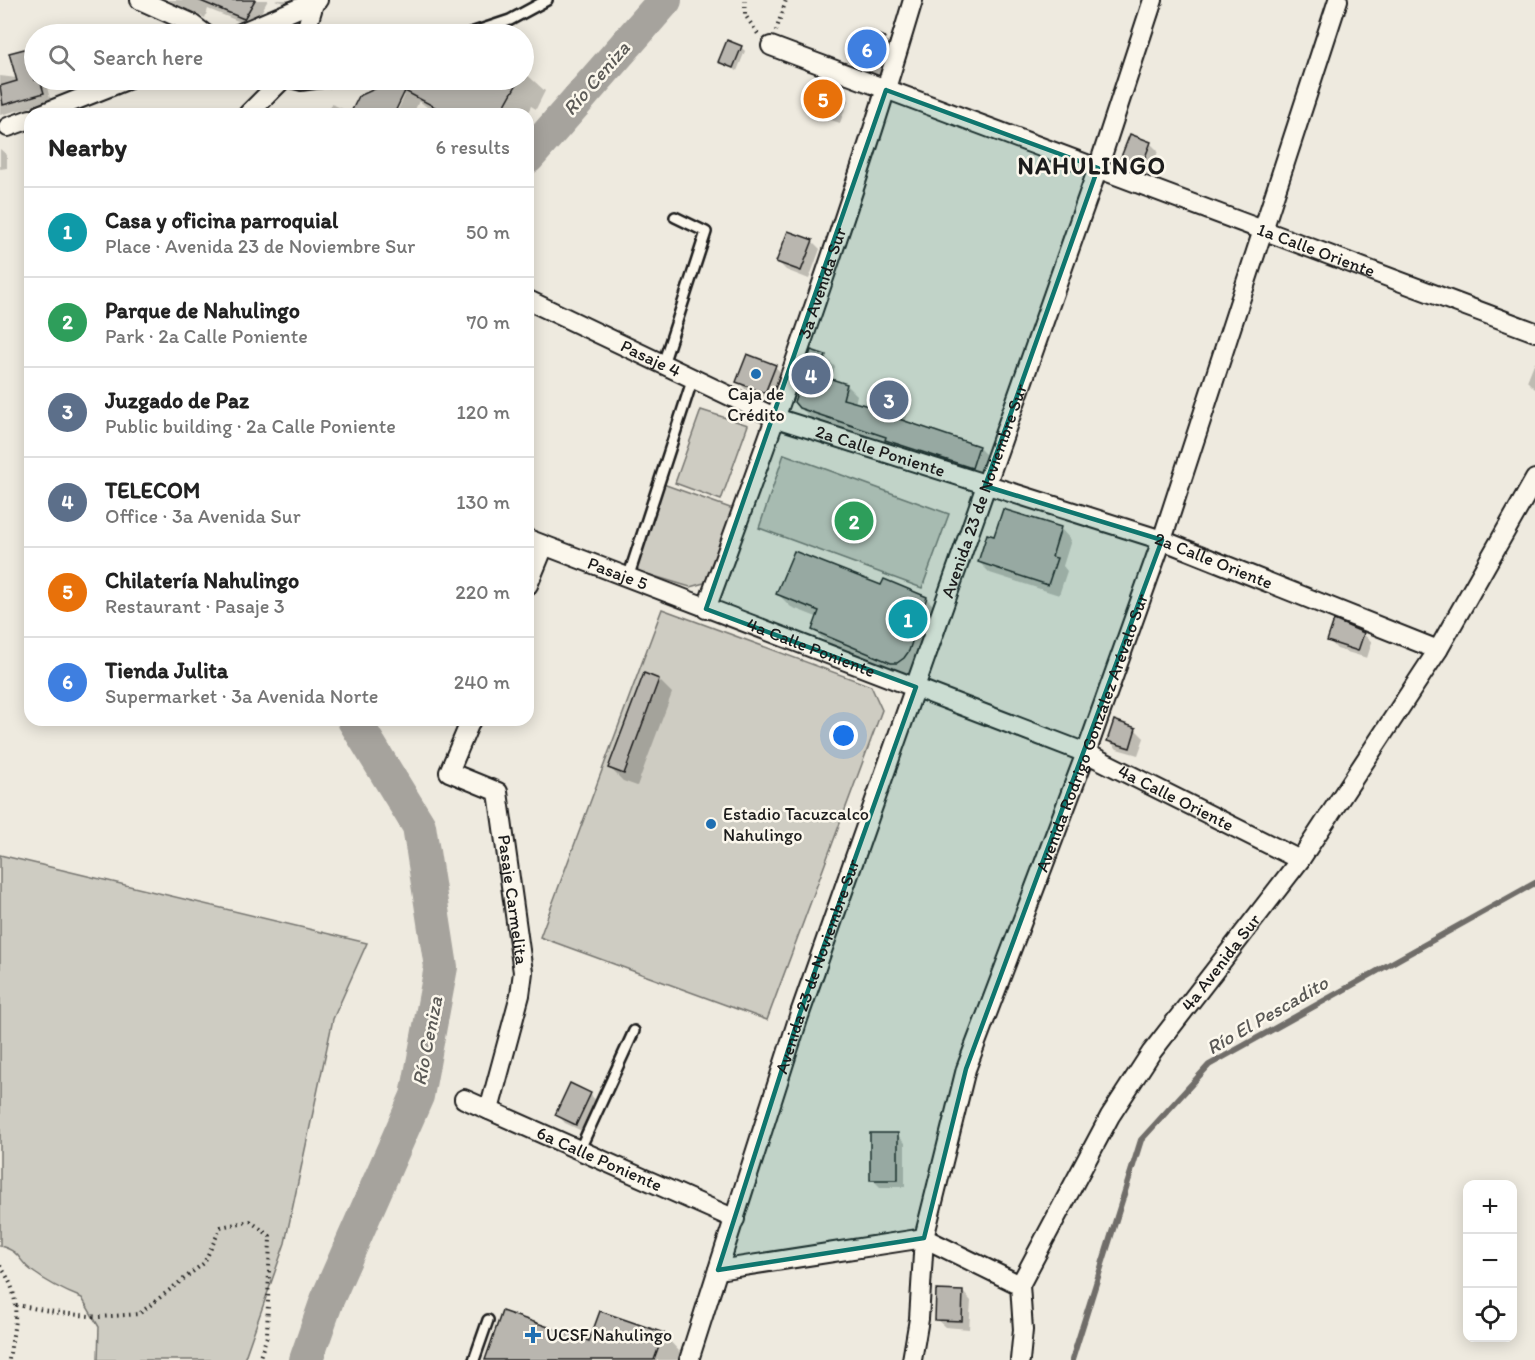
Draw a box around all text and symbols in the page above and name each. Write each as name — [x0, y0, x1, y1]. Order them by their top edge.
search box — [24, 24, 534, 90]
pin: 6 — [848, 26, 886, 72]
water label: Río Ceniza — [557, 36, 635, 120]
icon: search — [45, 41, 78, 74]
text: Search here — [93, 44, 203, 71]
pin: 5 — [804, 76, 842, 122]
text: Nearby — [48, 131, 127, 163]
text: 6 results — [436, 135, 510, 159]
district label: NAHULINGO — [1018, 151, 1166, 180]
text: Casa y oficina parroquial — [105, 207, 338, 234]
street label: 1a Calle Oriente — [1254, 218, 1378, 282]
text: 1 — [63, 220, 72, 244]
text: 50 m — [466, 220, 510, 244]
street label: 3a Avenida Sur — [793, 224, 851, 342]
text: Place · Avenida 23 de Noviembre Sur — [105, 234, 415, 258]
text: Parque de Nahulingo — [105, 297, 300, 324]
text: 2 — [62, 310, 73, 334]
text: 70 m — [466, 310, 510, 334]
text: Park · 2a Calle Poniente — [105, 324, 308, 348]
street label: Pasaje 4 — [617, 335, 685, 382]
pin: 4 — [792, 352, 830, 398]
marker: Caja de Crédito — [749, 367, 763, 381]
pin: 3 — [870, 378, 908, 422]
street label: Avenida 23 de Noviembre Sur — [936, 380, 1032, 601]
place label: Caja de Crédito — [727, 383, 785, 426]
text: Juzgado de Paz — [105, 387, 249, 414]
text: 3 — [62, 400, 73, 424]
text: 120 m — [457, 400, 510, 424]
text: Public building · 2a Calle Poniente — [105, 414, 396, 438]
street label: 2a Calle Poniente — [813, 420, 948, 482]
text: TELECOM — [105, 477, 200, 504]
text: 4 — [61, 490, 74, 514]
text: 130 m — [456, 490, 510, 514]
pin: 2 — [834, 498, 874, 544]
text: Office · 3a Avenida Sur — [105, 504, 301, 528]
street label: 2a Calle Oriente — [1152, 527, 1276, 594]
street label: Pasaje 5 — [584, 552, 651, 595]
text: Chilatería Nahulingo — [105, 567, 299, 594]
text: 5 — [62, 580, 73, 604]
text: 220 m — [455, 580, 510, 604]
street label: Avenida Rodrigo González Arévalo Sur — [1031, 590, 1153, 875]
text: Restaurant · Pasaje 3 — [105, 594, 285, 618]
pin: 1 — [888, 596, 928, 642]
street label: 4a Calle Poniente — [743, 613, 878, 682]
text: Tienda Julita — [105, 657, 228, 684]
text: 6 — [62, 670, 73, 694]
text: 240 m — [454, 670, 510, 694]
text: Supermarket · 3a Avenida Norte — [105, 684, 379, 708]
your location — [829, 721, 858, 750]
street label: 4a Calle Oriente — [1114, 760, 1237, 836]
place label: Estadio Tacuzcalco Nahulingo — [723, 803, 869, 846]
marker: Estadio Tacuzcalco Nahulingo — [704, 817, 718, 831]
street label: Pasaje Carmelita — [493, 833, 533, 967]
street label: Avenida 23 de Noviembre Sur — [770, 855, 865, 1076]
street label: 4a Avenida Sur — [1176, 909, 1266, 1016]
water label: Río El Pescadito — [1202, 970, 1333, 1060]
water label: Río Ceniza — [407, 994, 447, 1088]
street label: 6a Calle Poniente — [533, 1122, 665, 1196]
map controls — [1463, 1180, 1517, 1342]
button: + — [1463, 1180, 1517, 1234]
button: − — [1463, 1234, 1517, 1288]
button: locate — [1463, 1288, 1517, 1342]
place label: UCSF Nahulingo — [546, 1324, 672, 1346]
marker: UCSF Nahulingo — [524, 1326, 542, 1344]

